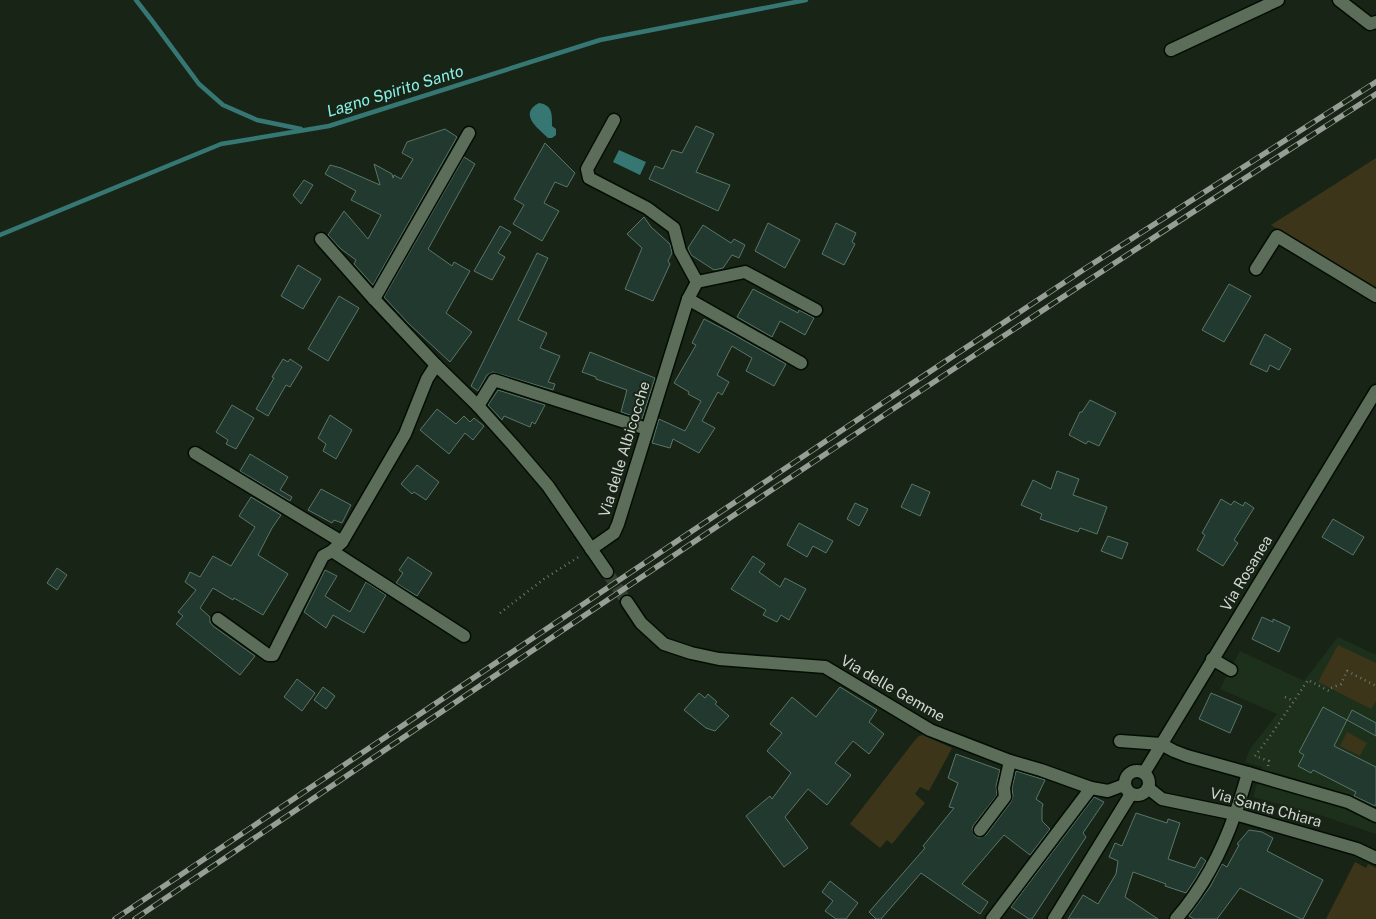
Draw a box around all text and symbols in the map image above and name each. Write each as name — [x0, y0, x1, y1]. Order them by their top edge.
water label: Lagno Spirito Santo — [324, 61, 466, 121]
street label: Via delle Albicocche — [595, 379, 653, 519]
street label: Via Rosanea — [1217, 532, 1275, 614]
street label: Via delle Gemme — [838, 651, 948, 725]
street label: Via Santa Chiara — [1208, 784, 1324, 830]

